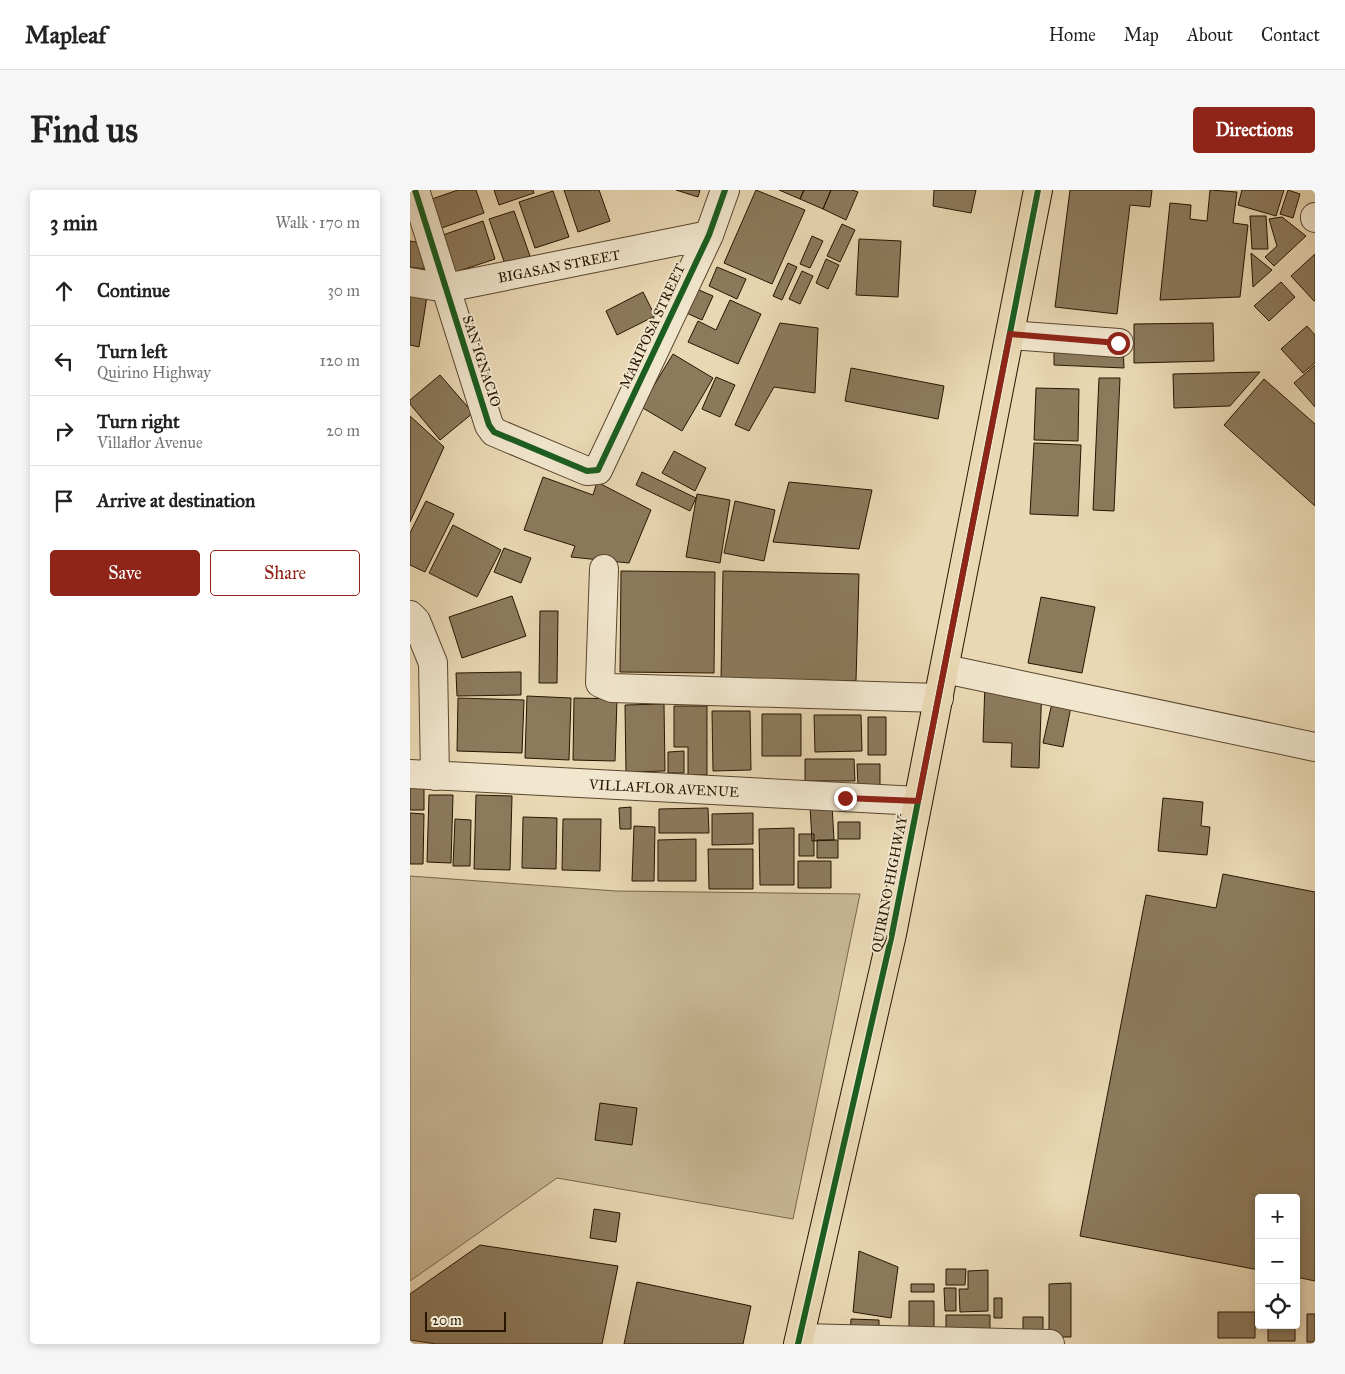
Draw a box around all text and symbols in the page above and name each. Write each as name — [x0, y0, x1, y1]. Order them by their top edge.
text: Mapleaf — [25, 20, 106, 50]
text: Home — [1049, 24, 1096, 46]
text: Map — [1124, 24, 1159, 46]
text: About — [1187, 24, 1233, 46]
text: Contact — [1261, 24, 1320, 46]
button: Directions — [1193, 107, 1315, 153]
text: Find us — [30, 109, 138, 152]
text: 3 min — [50, 210, 98, 236]
text: Walk · 170 m — [276, 213, 360, 232]
street label: BIGASAN STREET — [497, 246, 622, 287]
street label: MARIPOSA STREET — [616, 261, 689, 391]
icon: ahead — [50, 277, 78, 305]
text: Continue — [97, 279, 170, 302]
text: 30 m — [327, 281, 360, 300]
street label: SAN IGNACIO — [459, 313, 504, 409]
route start — [1107, 332, 1130, 355]
text: Turn left — [97, 340, 167, 363]
icon: left — [50, 347, 78, 375]
text: 120 m — [320, 351, 360, 370]
text: Quirino Highway — [97, 363, 211, 382]
text: Turn right — [97, 410, 180, 433]
icon: right — [50, 417, 78, 445]
text: 20 m — [326, 421, 360, 440]
text: Villaflor Avenue — [97, 433, 203, 452]
icon: arrive — [50, 487, 78, 515]
text: Arrive at destination — [97, 489, 255, 512]
button: Save — [50, 550, 200, 596]
button: Share — [210, 550, 360, 596]
street label: VILLAFLOR AVENUE — [588, 776, 739, 801]
route end — [834, 787, 857, 810]
street label: QUIRINO HIGHWAY — [868, 813, 911, 954]
map controls — [1255, 1194, 1300, 1329]
button: + — [1255, 1194, 1300, 1239]
button: − — [1255, 1239, 1300, 1284]
button: locate — [1255, 1284, 1300, 1329]
scale bar — [425, 1309, 506, 1332]
text: 20 m — [432, 1312, 462, 1329]

